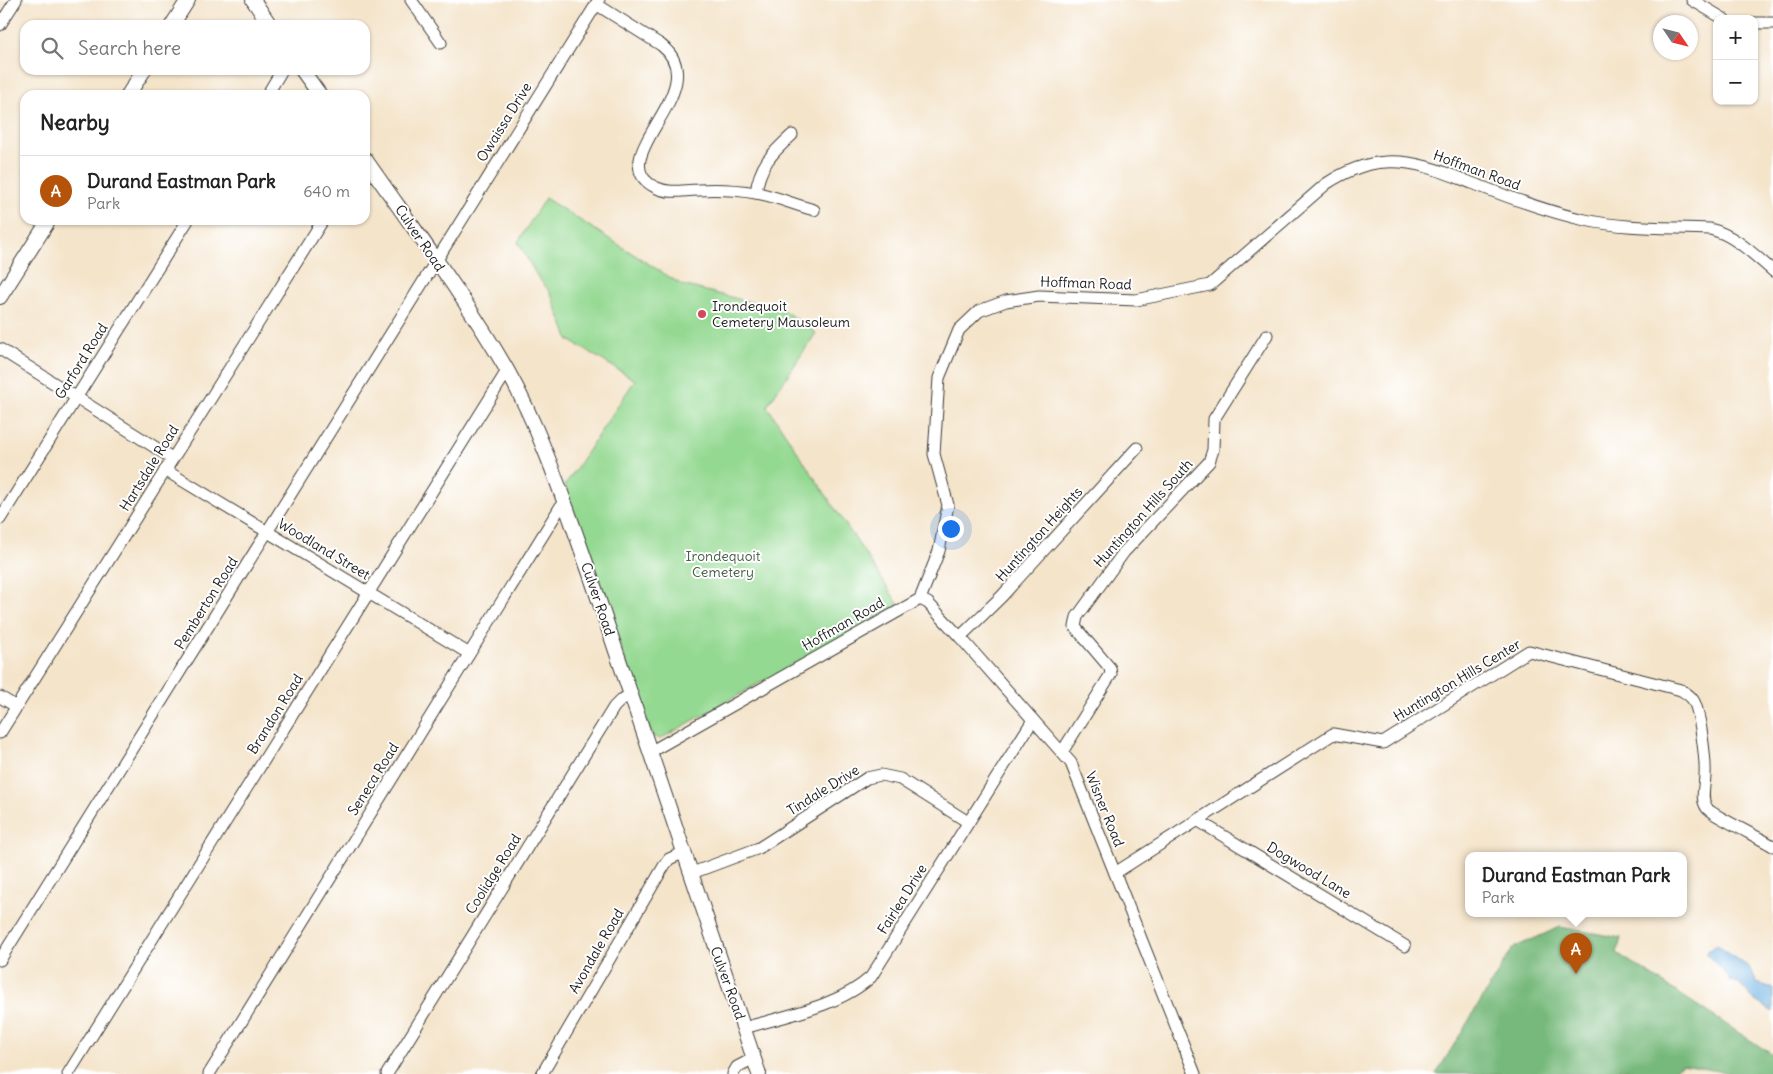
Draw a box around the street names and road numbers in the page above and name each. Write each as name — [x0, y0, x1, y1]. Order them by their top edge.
street label: Owaissa Drive — [472, 79, 536, 165]
street label: Hoffman Road — [1431, 146, 1523, 194]
street label: Culver Road — [391, 201, 449, 275]
street label: Hoffman Road — [1040, 272, 1132, 294]
street label: Garford Road — [51, 320, 111, 402]
street label: Hartsdale Road — [115, 422, 183, 514]
street label: Huntington Hills South — [1090, 455, 1196, 571]
street label: Huntington Heights — [992, 483, 1086, 585]
street label: Woodland Street — [275, 514, 374, 584]
street label: Pemberton Road — [170, 553, 242, 653]
street label: Culver Road — [577, 560, 619, 638]
street label: Hoffman Road — [799, 593, 887, 655]
street label: Huntington Hills Center — [1390, 635, 1524, 725]
street label: Brandon Road — [243, 671, 307, 757]
street label: Seneca Road — [344, 739, 402, 819]
street label: Tindale Drive — [783, 761, 863, 819]
street label: Wisner Road — [1082, 769, 1128, 849]
street label: Coolidge Road — [461, 831, 525, 917]
street label: Dogwood Lane — [1264, 838, 1354, 902]
street label: Fairlea Drive — [873, 861, 931, 937]
street label: Avondale Road — [565, 905, 627, 997]
street label: Culver Road — [706, 944, 750, 1022]

